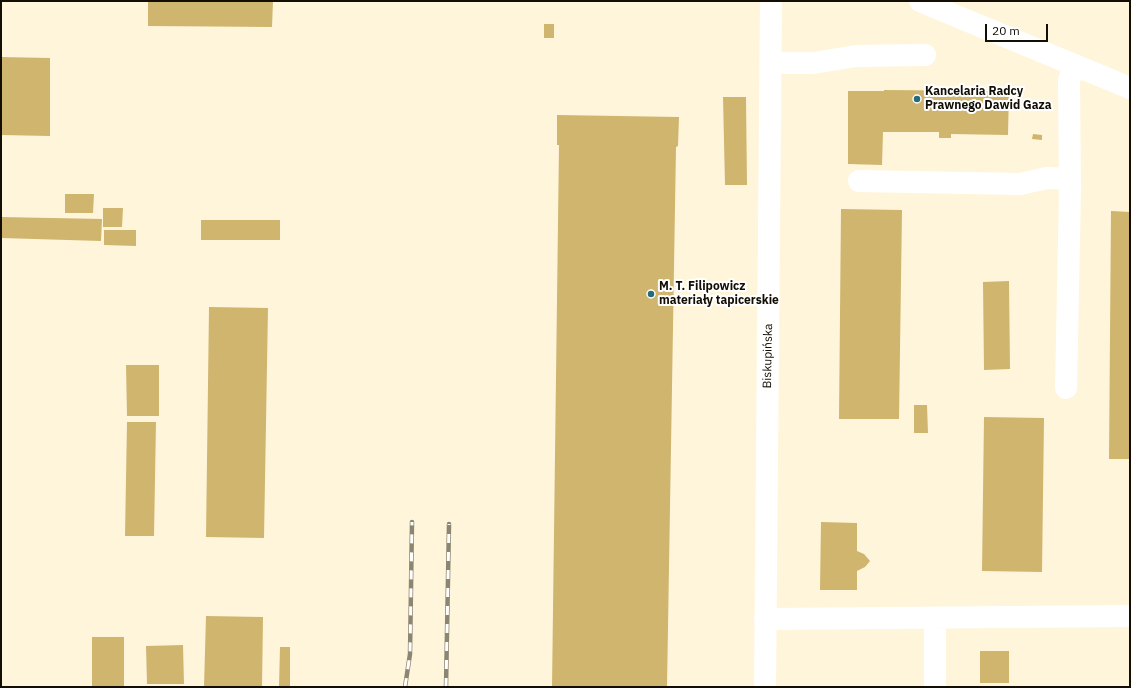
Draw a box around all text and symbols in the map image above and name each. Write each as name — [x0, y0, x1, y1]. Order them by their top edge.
scale bar — [987, 16, 1050, 42]
text: 20 m — [992, 23, 1020, 38]
place label: Kancelaria Radcy Prawnego Dawid Gaza — [925, 85, 1052, 113]
marker: Kancelaria Radcy Prawnego Dawid Gaza — [912, 94, 922, 104]
place label: M. T. Filipowicz materiały tapicerskie — [659, 280, 779, 308]
marker: M. T. Filipowicz materiały tapicerskie — [646, 289, 656, 299]
street label: Biskupińska — [760, 323, 776, 389]

